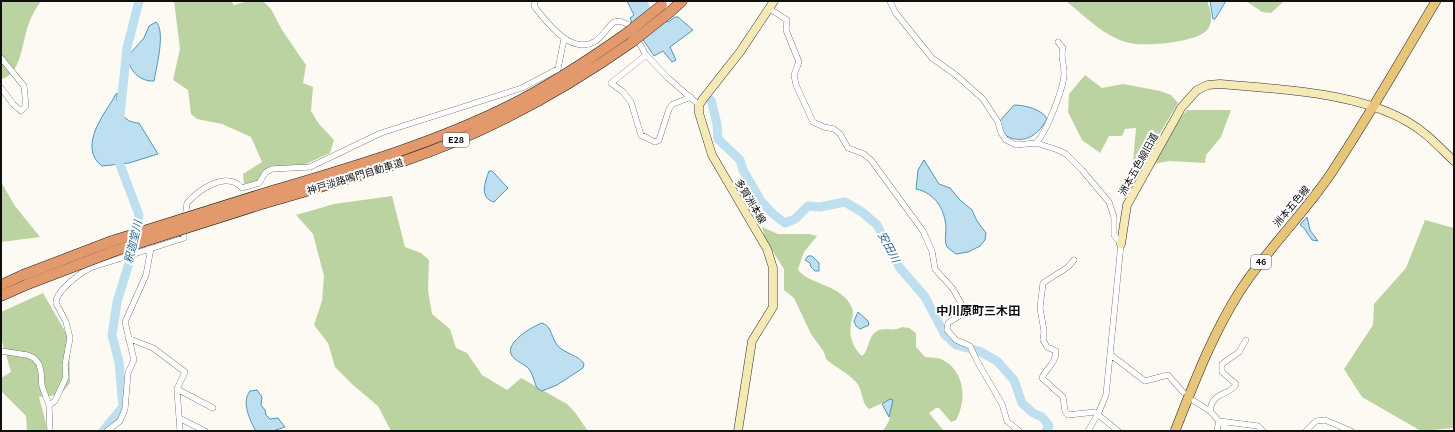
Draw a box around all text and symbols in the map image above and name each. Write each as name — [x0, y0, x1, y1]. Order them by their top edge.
street label: 洲本五色線旧道 — [1114, 130, 1161, 198]
road number: E28 — [443, 133, 469, 147]
street label: 神戸淡路鳴門自動車道 — [305, 154, 405, 197]
street label: 多賀洲本線 — [732, 175, 771, 226]
street label: 洲本五色線 — [1269, 182, 1312, 230]
water label: 釈迦堂川 — [119, 218, 145, 265]
water label: 安田川 — [875, 228, 905, 266]
road number: 46 — [1251, 255, 1271, 269]
district label: 中川原町三木田 — [936, 301, 1020, 318]

